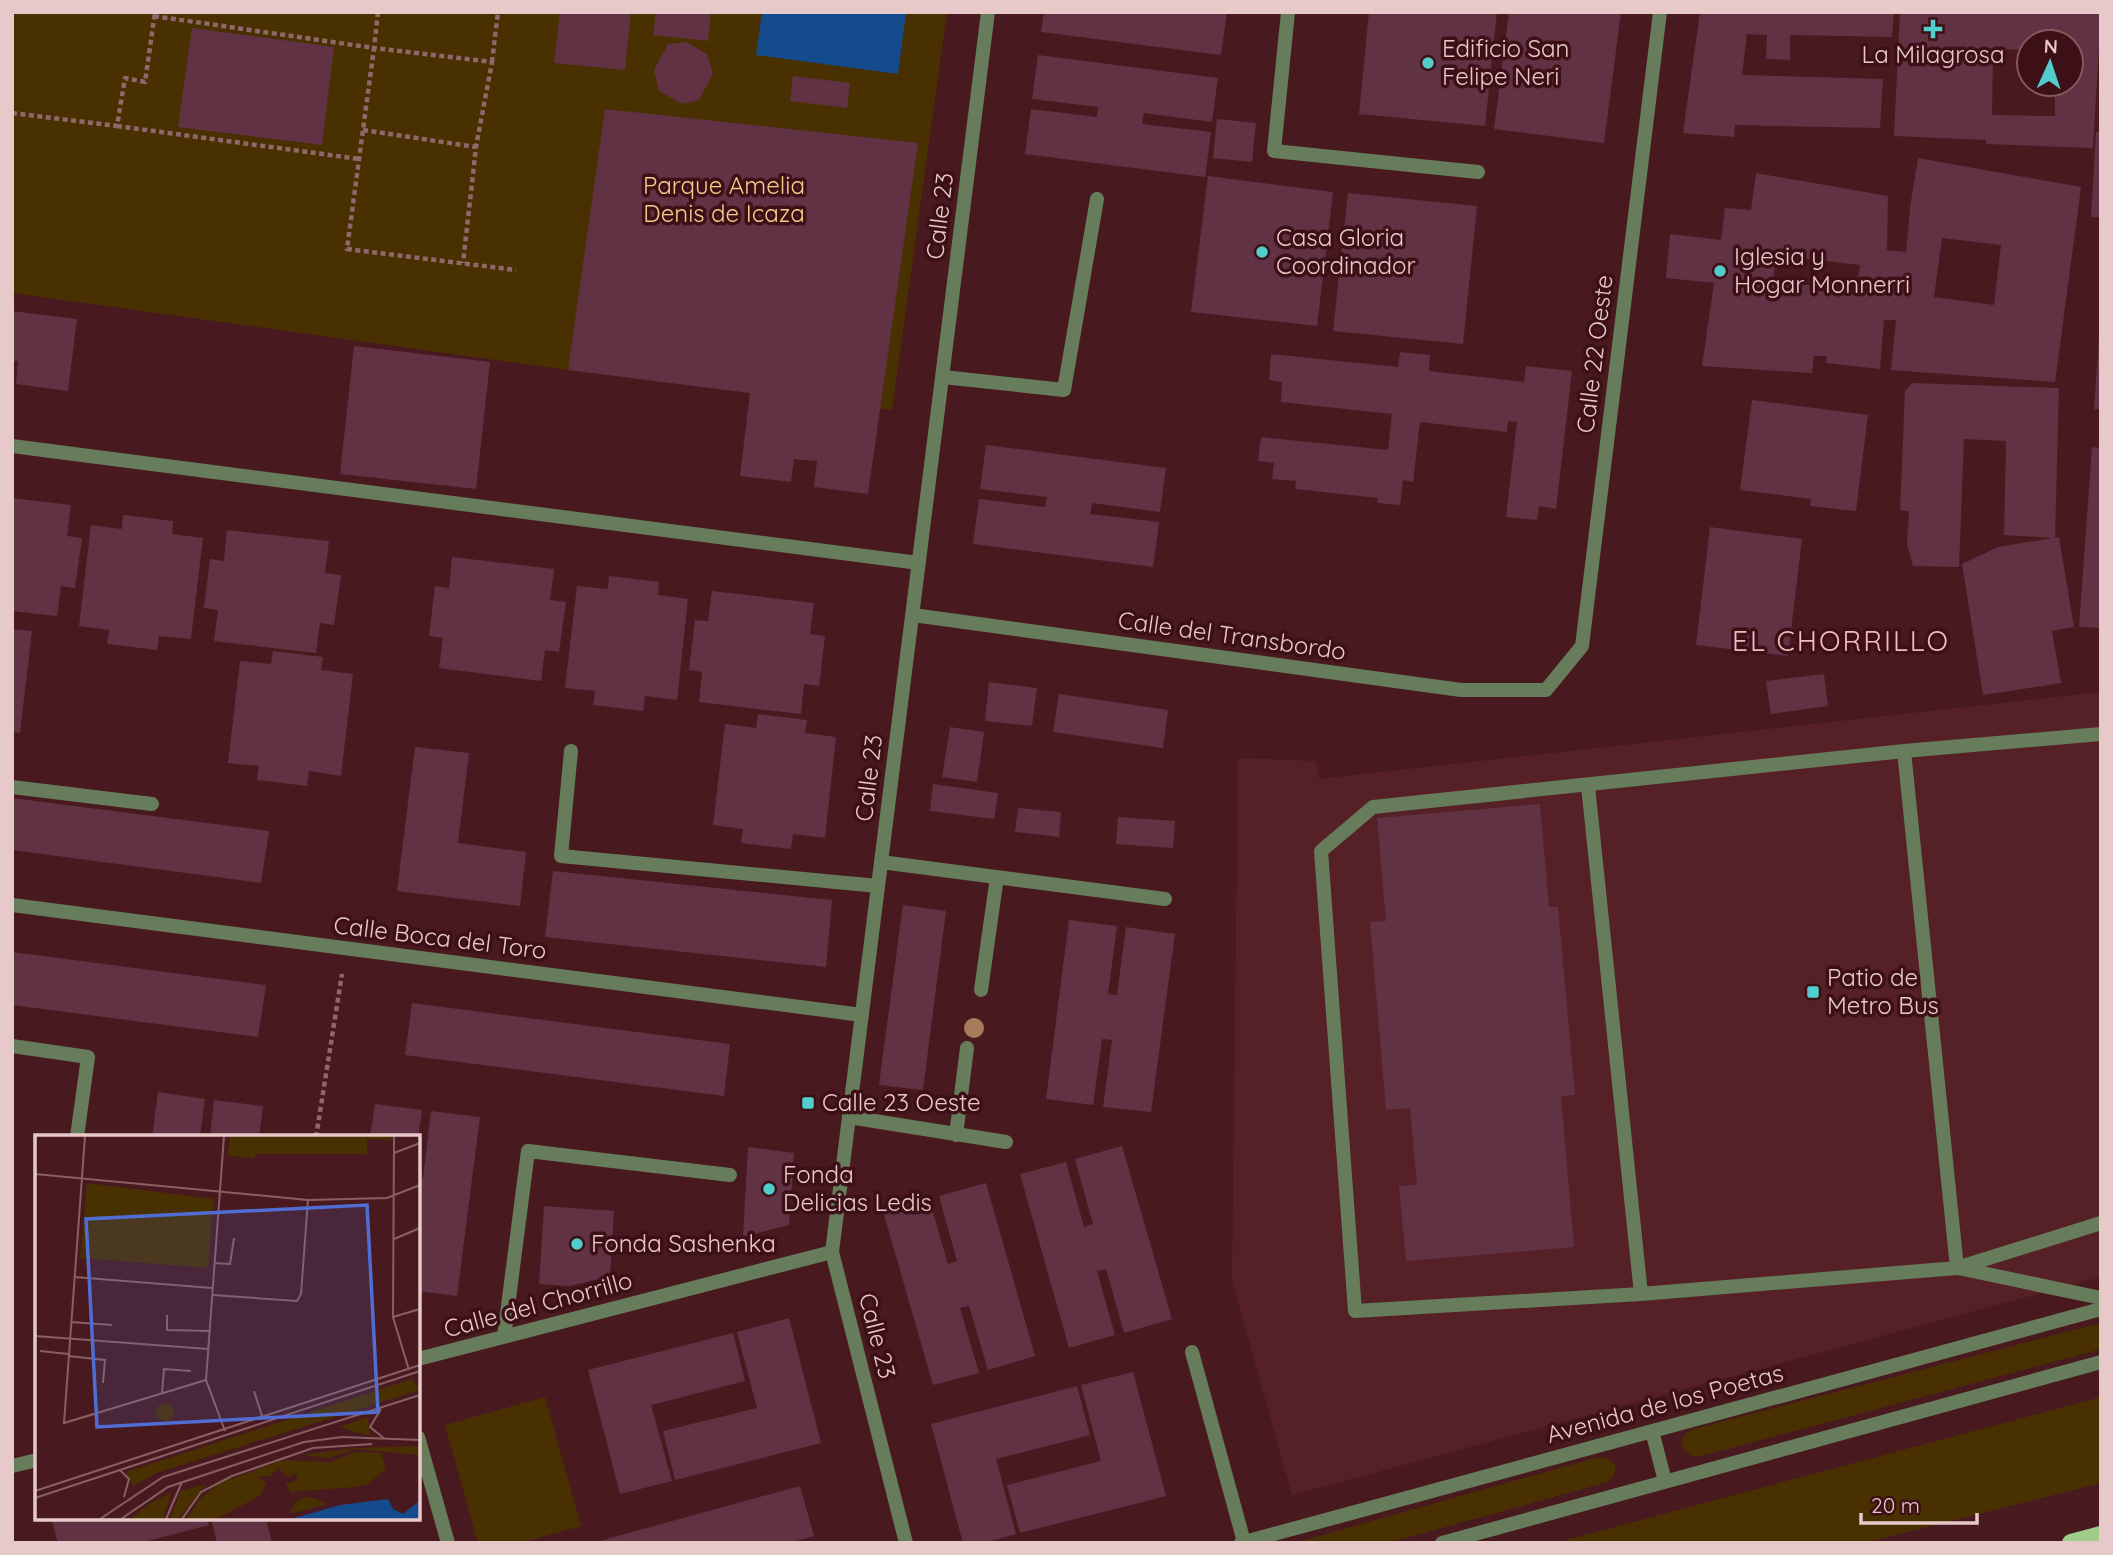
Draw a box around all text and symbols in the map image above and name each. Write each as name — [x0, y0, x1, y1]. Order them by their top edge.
marker: La Milagrosa — [1925, 21, 1941, 37]
north arrow — [2015, 28, 2085, 98]
place label: Edificio San Felipe Neri — [1442, 33, 1569, 91]
text: N — [2043, 34, 2058, 58]
place label: La Milagrosa — [1861, 39, 2005, 69]
marker: Edificio San Felipe Neri — [1420, 55, 1436, 71]
park label: Parque Amelia Denis de Icaza — [643, 170, 805, 228]
street label: Calle 23 — [919, 171, 959, 261]
place label: Casa Gloria Coordinador — [1276, 222, 1416, 280]
place label: Iglesia y Hogar Monnerri — [1734, 241, 1910, 299]
marker: Casa Gloria Coordinador — [1254, 244, 1270, 260]
marker: Iglesia y Hogar Monnerri — [1712, 263, 1728, 279]
street label: Calle 22 Oeste — [1569, 273, 1619, 435]
street label: Calle del Transbordo — [1116, 604, 1348, 666]
district label: EL CHORRILLO — [1732, 623, 1950, 658]
street label: Calle 23 — [848, 733, 888, 823]
street label: Calle Boca del Toro — [332, 909, 548, 965]
place label: Patio de Metro Bus — [1827, 962, 1939, 1020]
marker: Patio de Metro Bus — [1805, 984, 1821, 1000]
place label: Calle 23 Oeste — [822, 1087, 981, 1117]
marker: Calle 23 Oeste — [800, 1095, 816, 1111]
inset map — [35, 1135, 420, 1520]
place label: Fonda Delicias Ledis — [783, 1159, 932, 1217]
marker: Fonda Delicias Ledis — [761, 1181, 777, 1197]
place label: Fonda Sashenka — [591, 1228, 776, 1258]
marker: Fonda Sashenka — [569, 1236, 585, 1252]
street label: Calle del Chorrillo — [440, 1264, 635, 1344]
street label: Calle 23 — [853, 1290, 903, 1382]
street label: Avenida de los Poetas — [1543, 1357, 1786, 1449]
scale bar — [1861, 1482, 1976, 1526]
text: 20 m — [1871, 1492, 1920, 1518]

